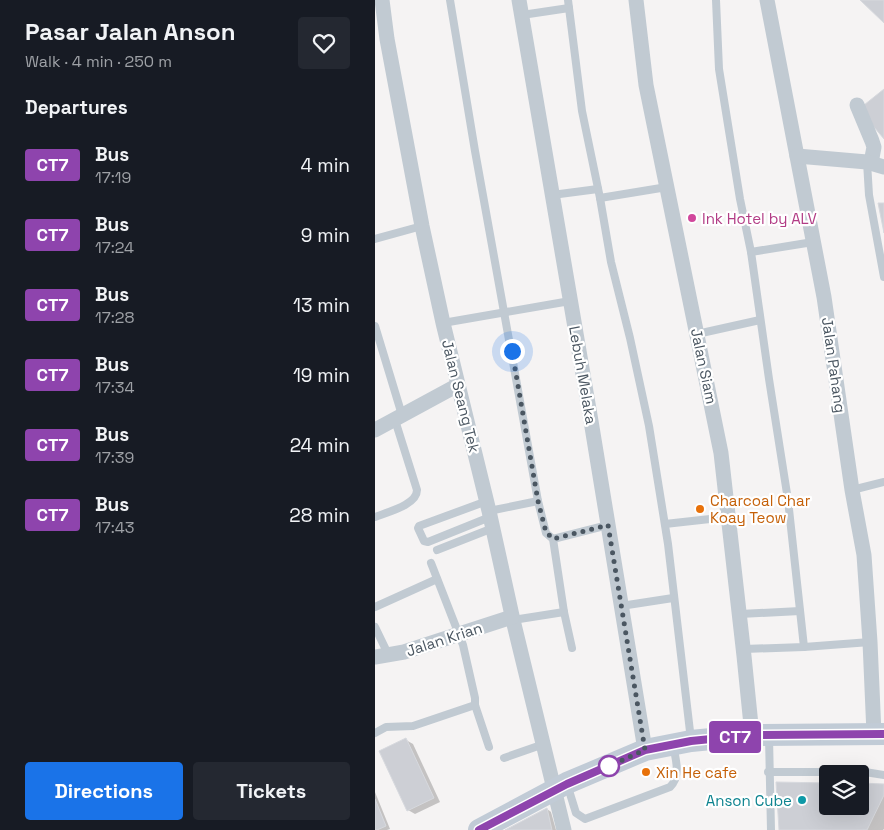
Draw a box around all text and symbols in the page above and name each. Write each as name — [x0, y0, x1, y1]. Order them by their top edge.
text: Pasar Jalan Anson — [25, 16, 236, 47]
button: heart — [298, 17, 350, 69]
text: Walk · 4 min · 250 m — [25, 51, 172, 72]
text: Departures — [25, 95, 128, 120]
text: Bus — [95, 142, 129, 167]
text: CT7 — [37, 153, 68, 176]
text: 4 min — [301, 153, 350, 178]
text: 17:19 — [95, 167, 131, 188]
place label: Ink Hotel by ALV — [702, 209, 817, 228]
text: Bus — [95, 212, 129, 237]
marker: Ink Hotel by ALV — [686, 212, 698, 224]
text: CT7 — [37, 223, 68, 246]
text: 9 min — [301, 223, 350, 248]
text: 17:24 — [95, 237, 134, 258]
text: Bus — [95, 282, 129, 307]
text: CT7 — [37, 293, 68, 316]
text: 13 min — [293, 293, 350, 318]
text: 17:28 — [95, 307, 134, 328]
street label: Jalan Pahang — [818, 316, 850, 414]
street label: Lebuh Melaka — [565, 324, 601, 426]
street label: Jalan Siam — [687, 326, 721, 406]
street label: Jalan Seang Tek — [438, 338, 484, 454]
your location — [500, 339, 525, 364]
text: Bus — [95, 352, 129, 377]
text: CT7 — [37, 363, 68, 386]
text: 19 min — [293, 363, 350, 388]
text: 17:34 — [95, 377, 134, 398]
text: Bus — [95, 422, 129, 447]
text: CT7 — [37, 433, 68, 456]
text: 24 min — [290, 433, 350, 458]
text: 17:39 — [95, 447, 134, 468]
place label: Charcoal Char Koay Teow — [710, 491, 811, 527]
text: Bus — [95, 492, 129, 517]
text: CT7 — [37, 503, 68, 526]
text: 28 min — [289, 503, 350, 528]
marker: Charcoal Char Koay Teow — [694, 503, 706, 515]
text: 17:43 — [95, 517, 134, 538]
street label: Jalan Krian — [404, 618, 484, 660]
line badge: CT7 — [706, 721, 764, 753]
text: CT7 — [719, 725, 751, 748]
unlabelled marker — [598, 755, 620, 777]
button: Directions — [25, 762, 183, 820]
button: Tickets — [193, 762, 350, 820]
place label: Xin He cafe — [656, 763, 737, 782]
map controls — [819, 765, 869, 815]
button: layers — [819, 765, 869, 815]
marker: Xin He cafe — [640, 766, 652, 778]
place label: Anson Cube — [706, 791, 792, 810]
marker: Anson Cube — [796, 794, 808, 806]

